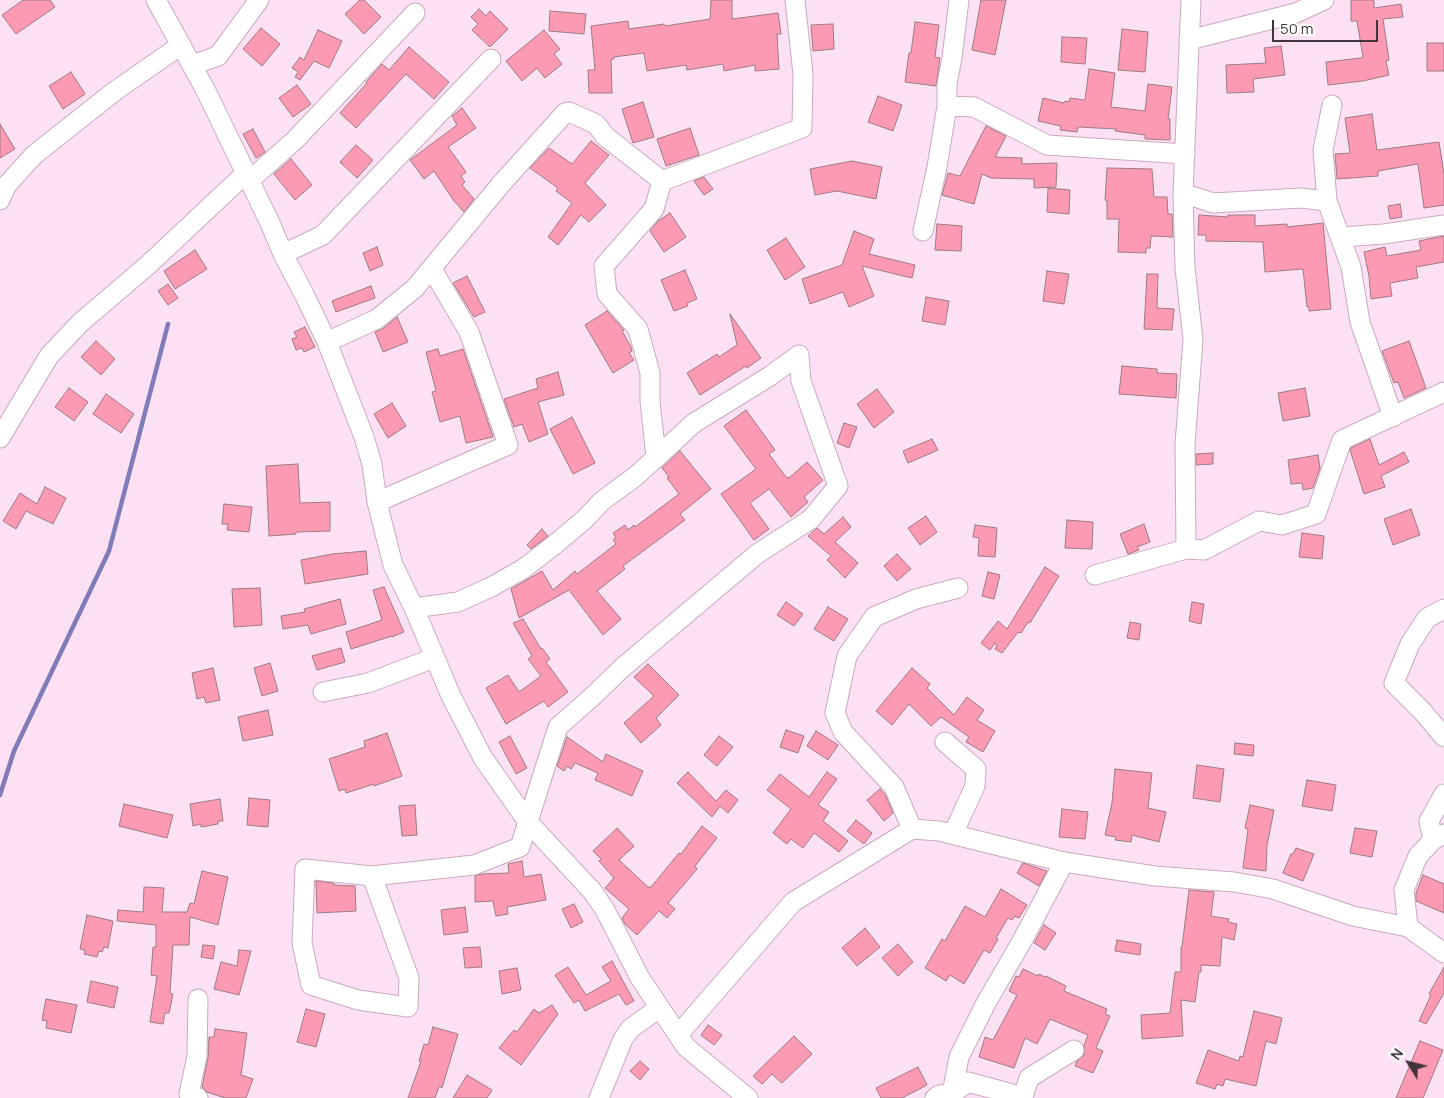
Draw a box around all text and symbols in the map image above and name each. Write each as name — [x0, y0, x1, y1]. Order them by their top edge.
scale bar — [1274, 10, 1380, 42]
text: 50 m — [1280, 18, 1314, 39]
north arrow — [1384, 1038, 1434, 1088]
text: N — [1386, 1044, 1407, 1064]

